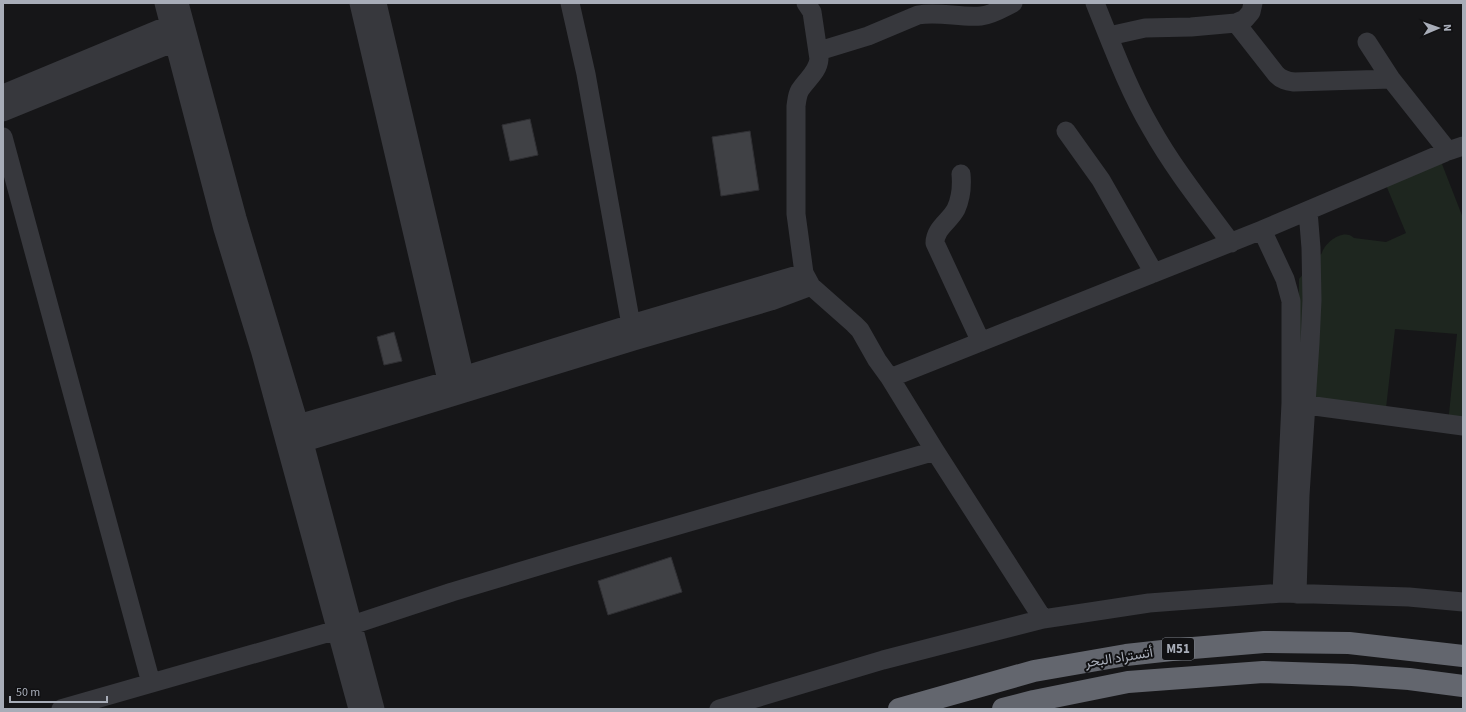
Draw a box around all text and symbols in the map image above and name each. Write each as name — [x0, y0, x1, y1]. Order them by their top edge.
north arrow — [1418, 8, 1458, 48]
text: N — [1440, 24, 1455, 32]
road number: M51 — [1162, 638, 1194, 660]
street label: أتستراد البحر — [1083, 643, 1154, 673]
scale bar — [10, 678, 107, 704]
text: 50 m — [16, 684, 40, 701]

